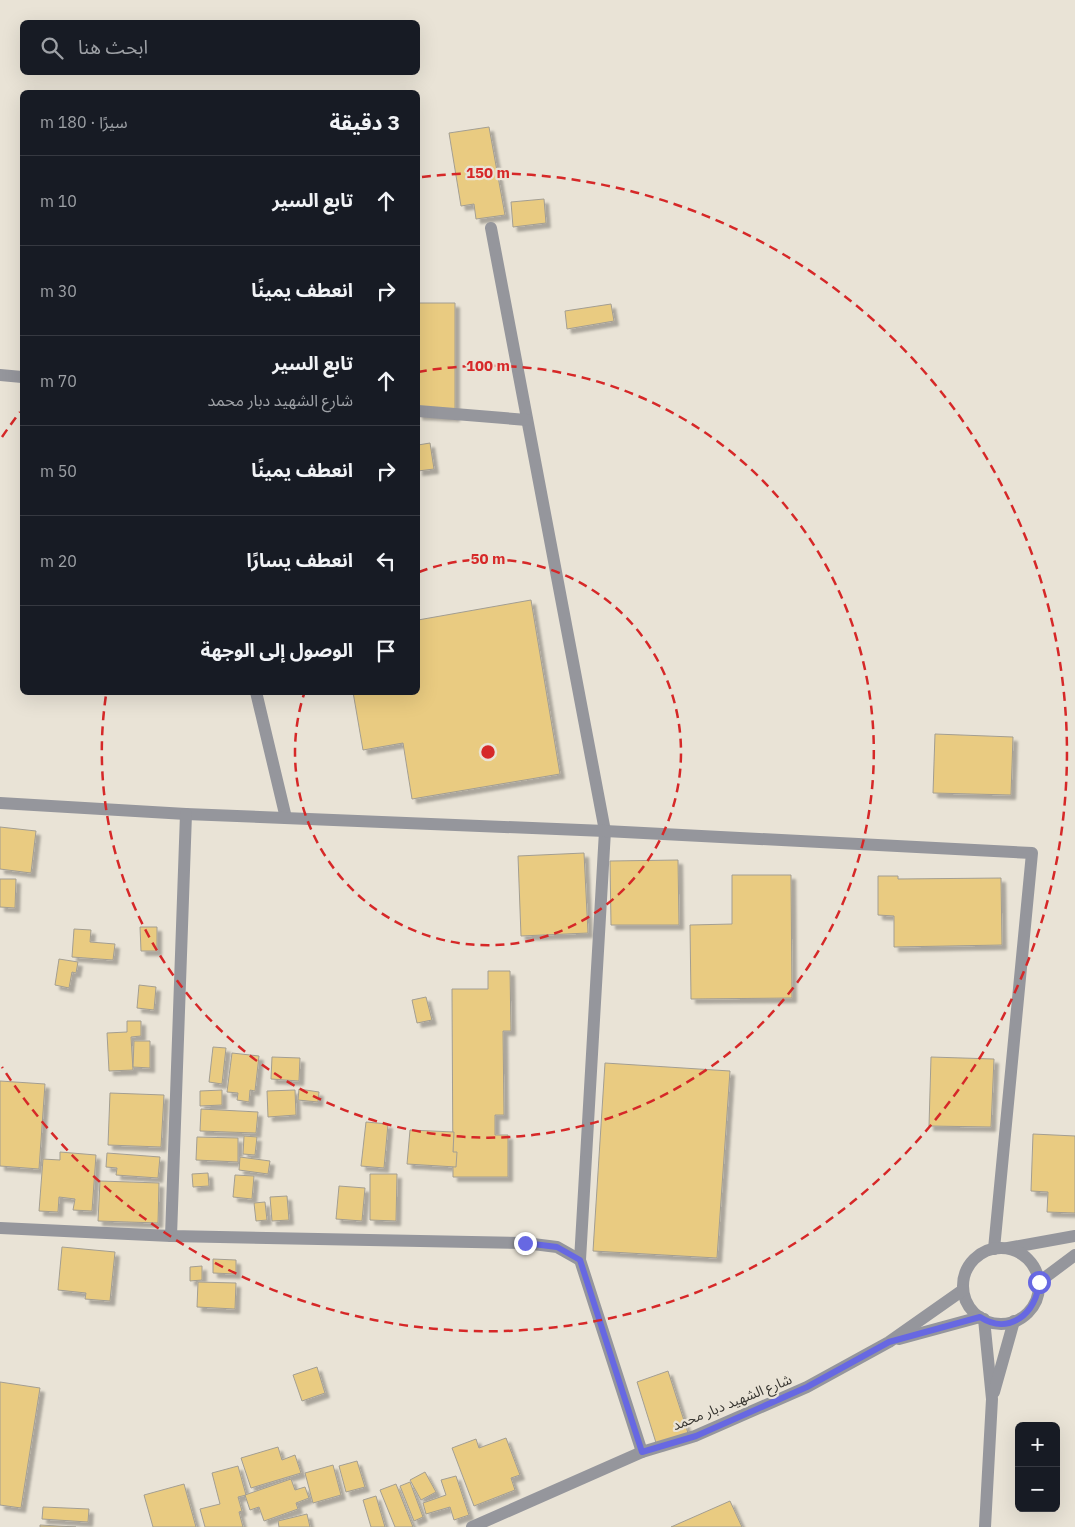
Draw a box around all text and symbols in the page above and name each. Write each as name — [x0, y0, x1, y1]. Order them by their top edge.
search box — [20, 20, 420, 75]
icon: search — [38, 34, 66, 62]
text: ابحث هنا — [78, 35, 148, 59]
text: 3 دقيقة — [330, 108, 400, 136]
text: سيرًا · 180 m — [40, 112, 128, 132]
text: 150 m — [466, 163, 510, 182]
icon: ahead — [372, 187, 400, 215]
text: تابع السير — [272, 188, 353, 212]
text: 10 m — [40, 191, 77, 211]
icon: right — [372, 277, 400, 305]
text: انعطف يمينًا — [251, 278, 353, 302]
text: 30 m — [40, 281, 77, 301]
text: تابع السير — [272, 351, 353, 375]
text: 100 m — [466, 356, 510, 375]
icon: ahead — [372, 367, 400, 395]
text: 70 m — [40, 371, 77, 391]
text: شارع الشهيد دبار محمد — [208, 390, 353, 410]
icon: right — [372, 457, 400, 485]
text: انعطف يمينًا — [251, 458, 353, 482]
text: 50 m — [40, 461, 77, 481]
icon: left — [372, 547, 400, 575]
text: انعطف يسارًا — [246, 548, 353, 572]
text: 50 m — [471, 549, 505, 568]
text: 20 m — [40, 551, 77, 571]
icon: arrive — [372, 637, 400, 665]
text: الوصول إلى الوجهة — [201, 638, 353, 662]
centre of rings — [479, 743, 497, 761]
route end — [514, 1232, 537, 1255]
route start — [1028, 1271, 1051, 1294]
street label: شارع الشهيد دبار محمد — [670, 1370, 795, 1436]
map controls — [1015, 1422, 1060, 1512]
button: + — [1015, 1422, 1060, 1467]
button: − — [1015, 1467, 1060, 1512]

